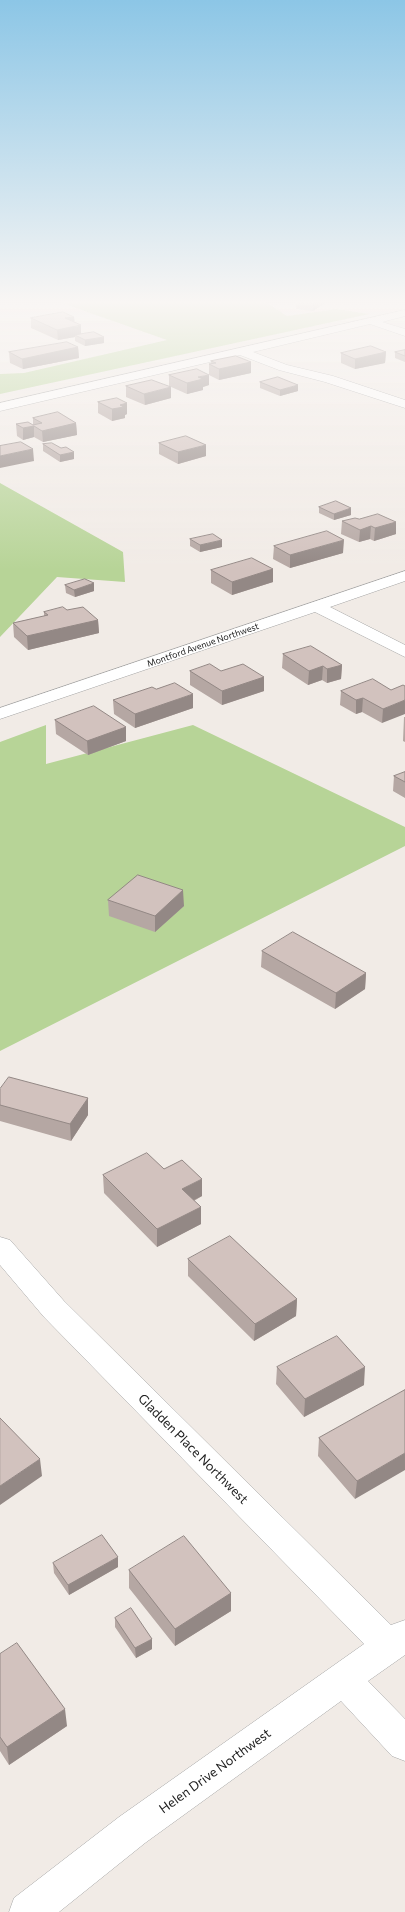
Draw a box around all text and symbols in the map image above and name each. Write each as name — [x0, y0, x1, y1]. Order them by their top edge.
street label: Montford Avenue Northwest — [146, 621, 260, 669]
street label: Gladden Place Northwest — [135, 1391, 251, 1507]
street label: Helen Drive Northwest — [156, 1725, 274, 1817]

